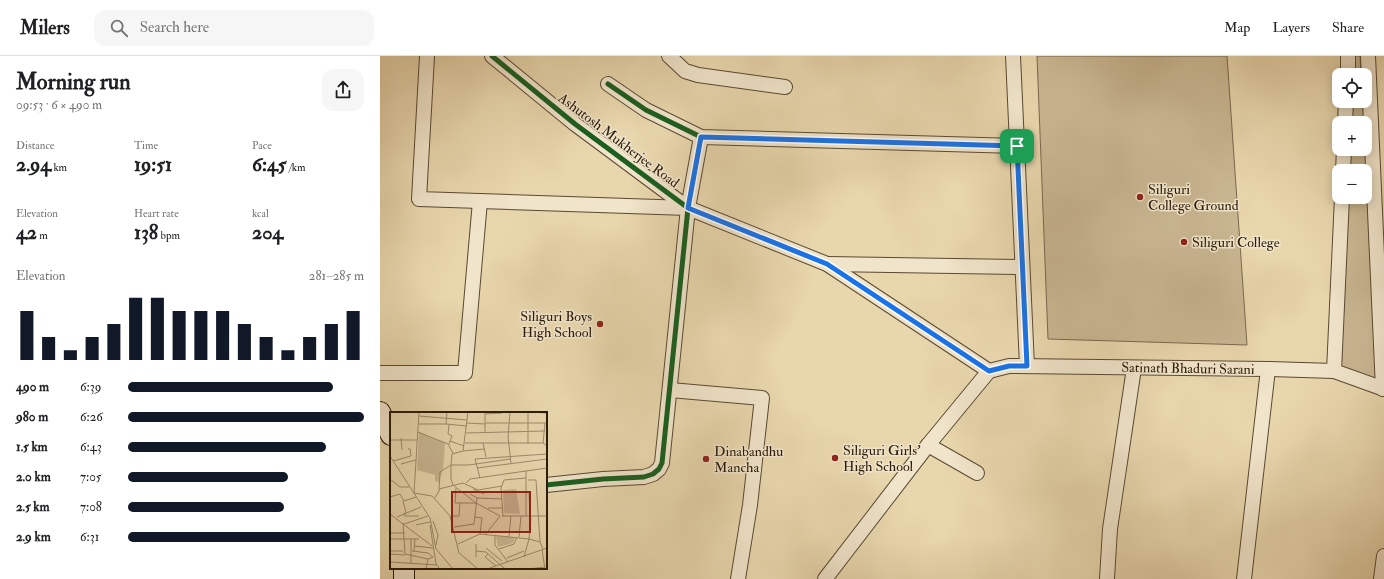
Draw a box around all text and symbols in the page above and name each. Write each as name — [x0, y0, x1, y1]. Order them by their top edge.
search box — [94, 10, 374, 46]
text: Milers — [20, 16, 70, 40]
icon: search — [108, 17, 130, 39]
text: Search here — [140, 18, 209, 37]
text: Map — [1224, 19, 1250, 36]
text: Layers — [1272, 19, 1310, 36]
text: Share — [1332, 19, 1364, 36]
text: Morning run — [16, 68, 131, 96]
map controls — [1332, 68, 1372, 204]
button: locate — [1332, 68, 1372, 108]
button: share — [322, 69, 364, 111]
street label: Ashutosh Mukherjee Road — [554, 89, 683, 192]
text: 09:53 · 6 × 490 m — [16, 97, 102, 113]
button: + — [1332, 116, 1372, 156]
pin — [1000, 129, 1034, 163]
icon: arrive — [1006, 135, 1028, 157]
text: Distance — [16, 139, 54, 152]
text: Time — [134, 139, 158, 152]
text: Pace — [252, 139, 272, 152]
text: 2.94 — [16, 152, 51, 177]
text: 19:51 — [134, 152, 172, 177]
text: 6:45 — [252, 152, 287, 177]
text: km — [51, 161, 67, 174]
text: /km — [287, 161, 306, 174]
button: − — [1332, 164, 1372, 204]
place label: Siliguri College Ground — [1148, 181, 1239, 214]
marker: Siliguri College Ground — [1135, 192, 1145, 202]
text: Elevation — [16, 207, 58, 220]
text: Heart rate — [134, 207, 179, 220]
text: kcal — [252, 207, 269, 220]
text: 42 — [16, 220, 37, 245]
text: 138 — [134, 220, 158, 245]
text: 204 — [252, 220, 283, 245]
text: m — [37, 229, 48, 242]
text: bpm — [158, 229, 180, 242]
place label: Siliguri College — [1192, 234, 1280, 251]
marker: Siliguri College — [1179, 237, 1189, 247]
text: Elevation — [16, 268, 66, 284]
text: 281–285 m — [309, 268, 364, 284]
place label: Siliguri Boys High School — [520, 308, 592, 341]
marker: Siliguri Boys High School — [595, 319, 605, 329]
street label: Satinath Bhaduri Sarani — [1121, 359, 1255, 378]
text: 490 m — [16, 379, 49, 395]
text: 6:39 — [80, 379, 101, 395]
text: 980 m — [16, 409, 48, 425]
text: 6:26 — [80, 409, 103, 425]
inset map — [390, 412, 547, 569]
text: 1.5 km — [16, 439, 48, 455]
text: 6:43 — [80, 439, 102, 455]
place label: Siliguri Girls' High School — [843, 442, 921, 475]
place label: Dinabandhu Mancha — [714, 443, 783, 476]
marker: Siliguri Girls' High School — [830, 453, 840, 463]
marker: Dinabandhu Mancha — [701, 454, 711, 464]
text: 2.0 km — [16, 469, 51, 485]
text: 7:05 — [80, 469, 102, 485]
text: 2.5 km — [16, 499, 50, 515]
text: 7:08 — [80, 499, 102, 515]
text: 2.9 km — [16, 529, 51, 545]
text: 6:31 — [80, 529, 99, 545]

